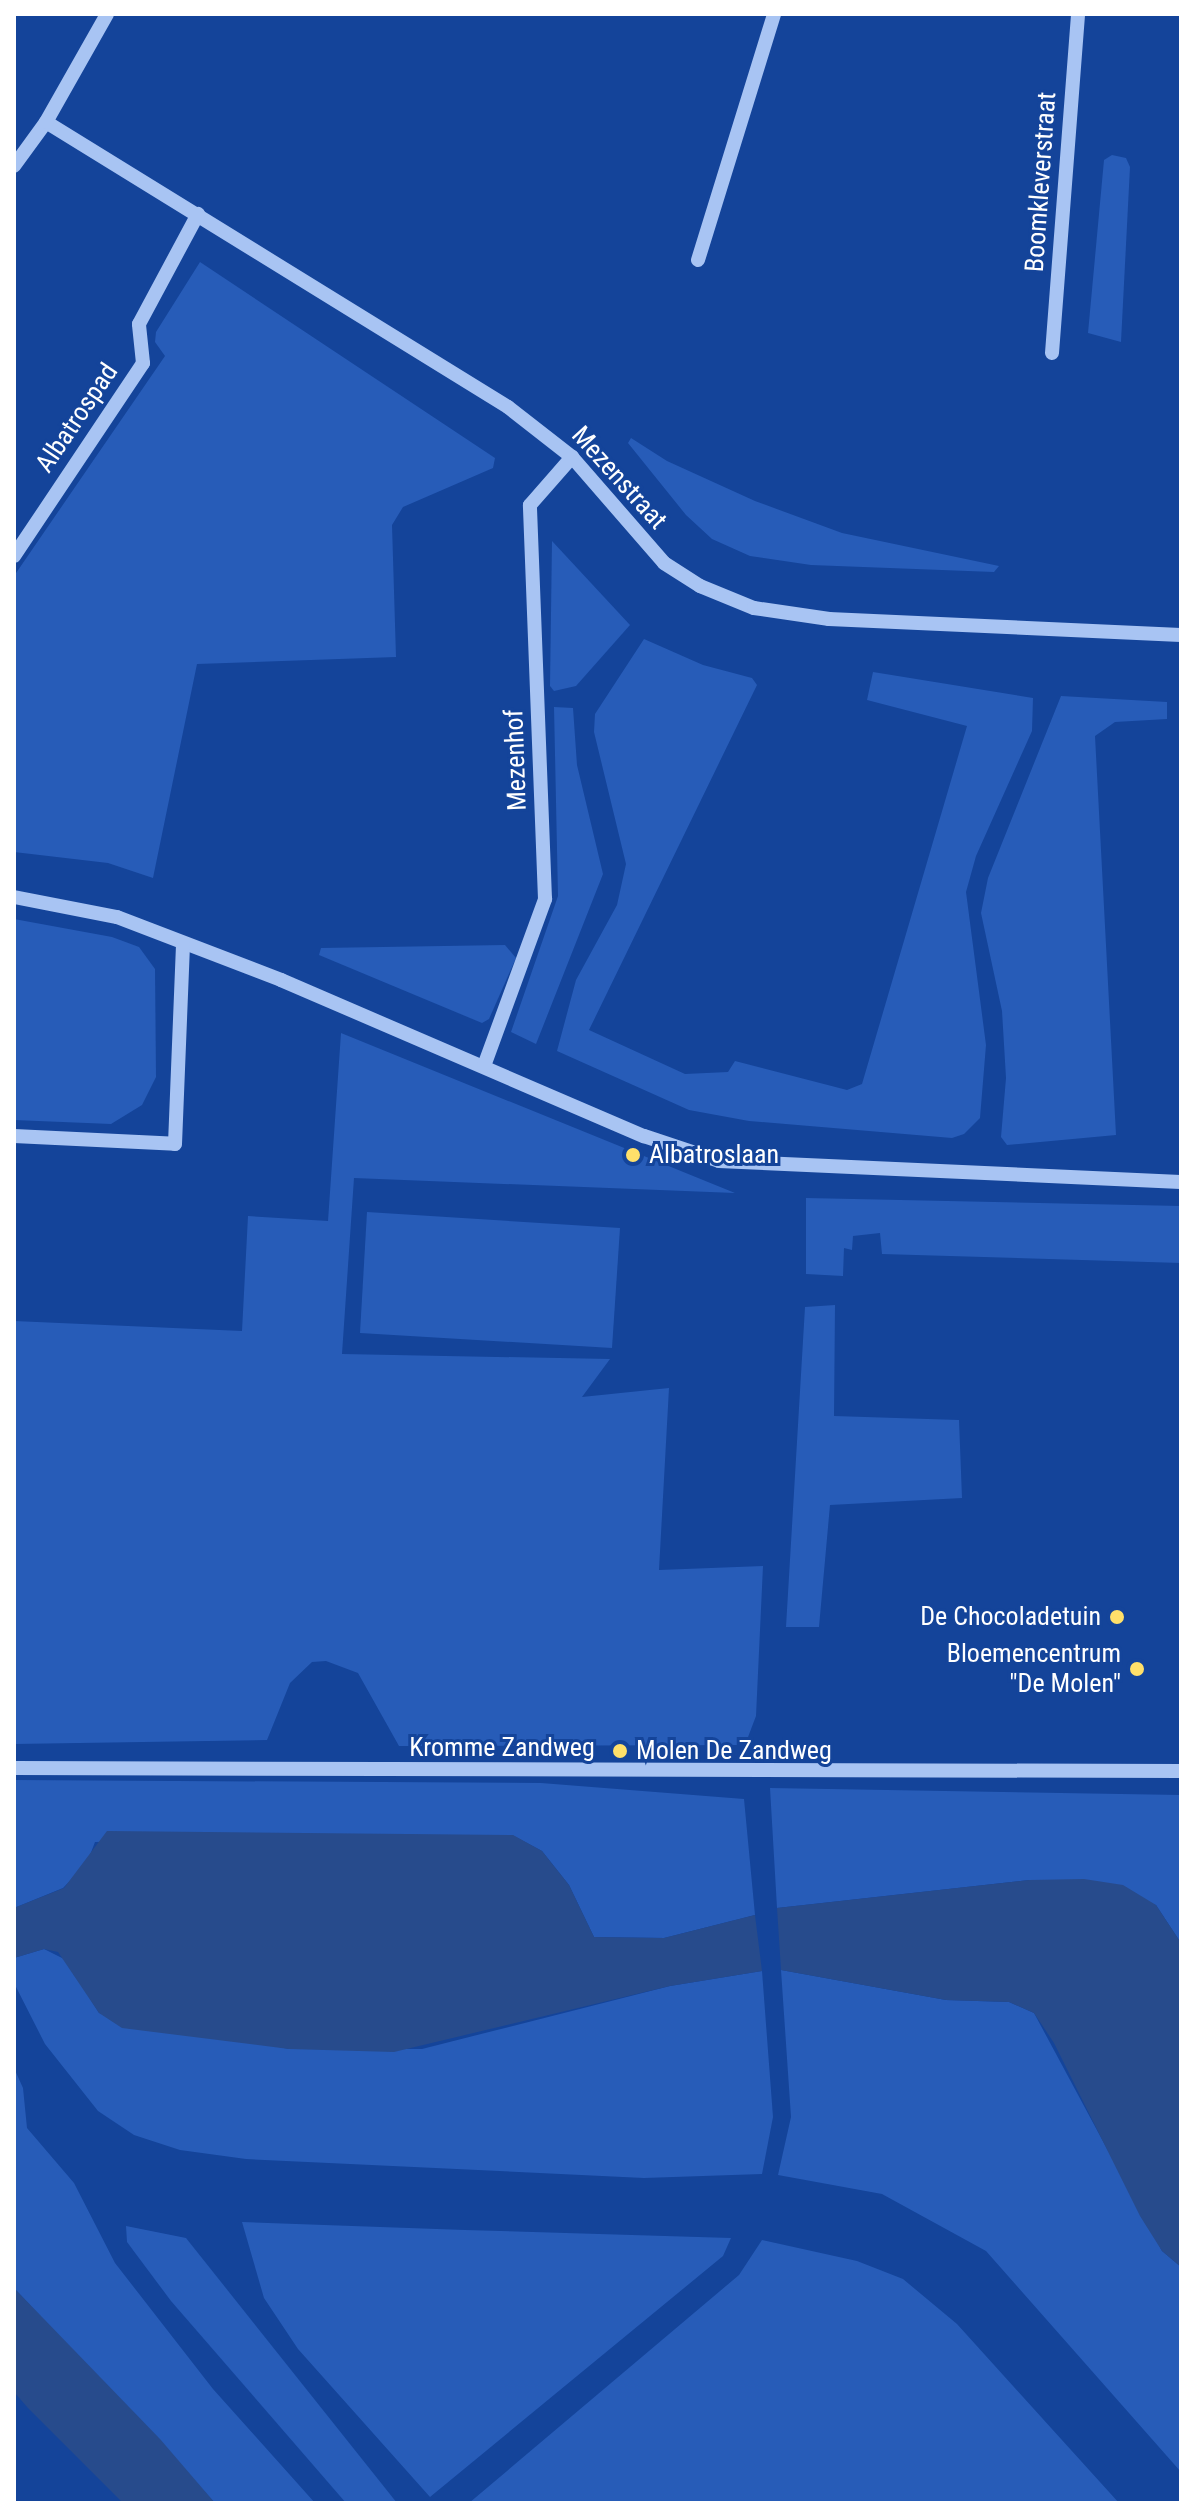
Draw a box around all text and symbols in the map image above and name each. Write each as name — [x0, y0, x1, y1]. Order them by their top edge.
street label: Boomkleverstraat — [1019, 91, 1063, 273]
street label: Albatrospad — [29, 358, 125, 478]
street label: Mezenstraat — [565, 420, 673, 536]
street label: Mezenhof — [499, 709, 533, 811]
place label: Albatroslaan — [649, 1139, 779, 1171]
marker: Albatroslaan — [624, 1146, 642, 1164]
place label: De Chocoladetuin — [920, 1601, 1101, 1633]
marker: De Chocoladetuin — [1108, 1608, 1126, 1626]
place label: Bloemencentrum "De Molen" — [947, 1638, 1121, 1700]
marker: Bloemencentrum "De Molen" — [1128, 1660, 1146, 1678]
street label: Kromme Zandweg — [409, 1732, 595, 1764]
place label: Molen De Zandweg — [636, 1735, 832, 1767]
marker: Molen De Zandweg — [611, 1742, 629, 1760]

